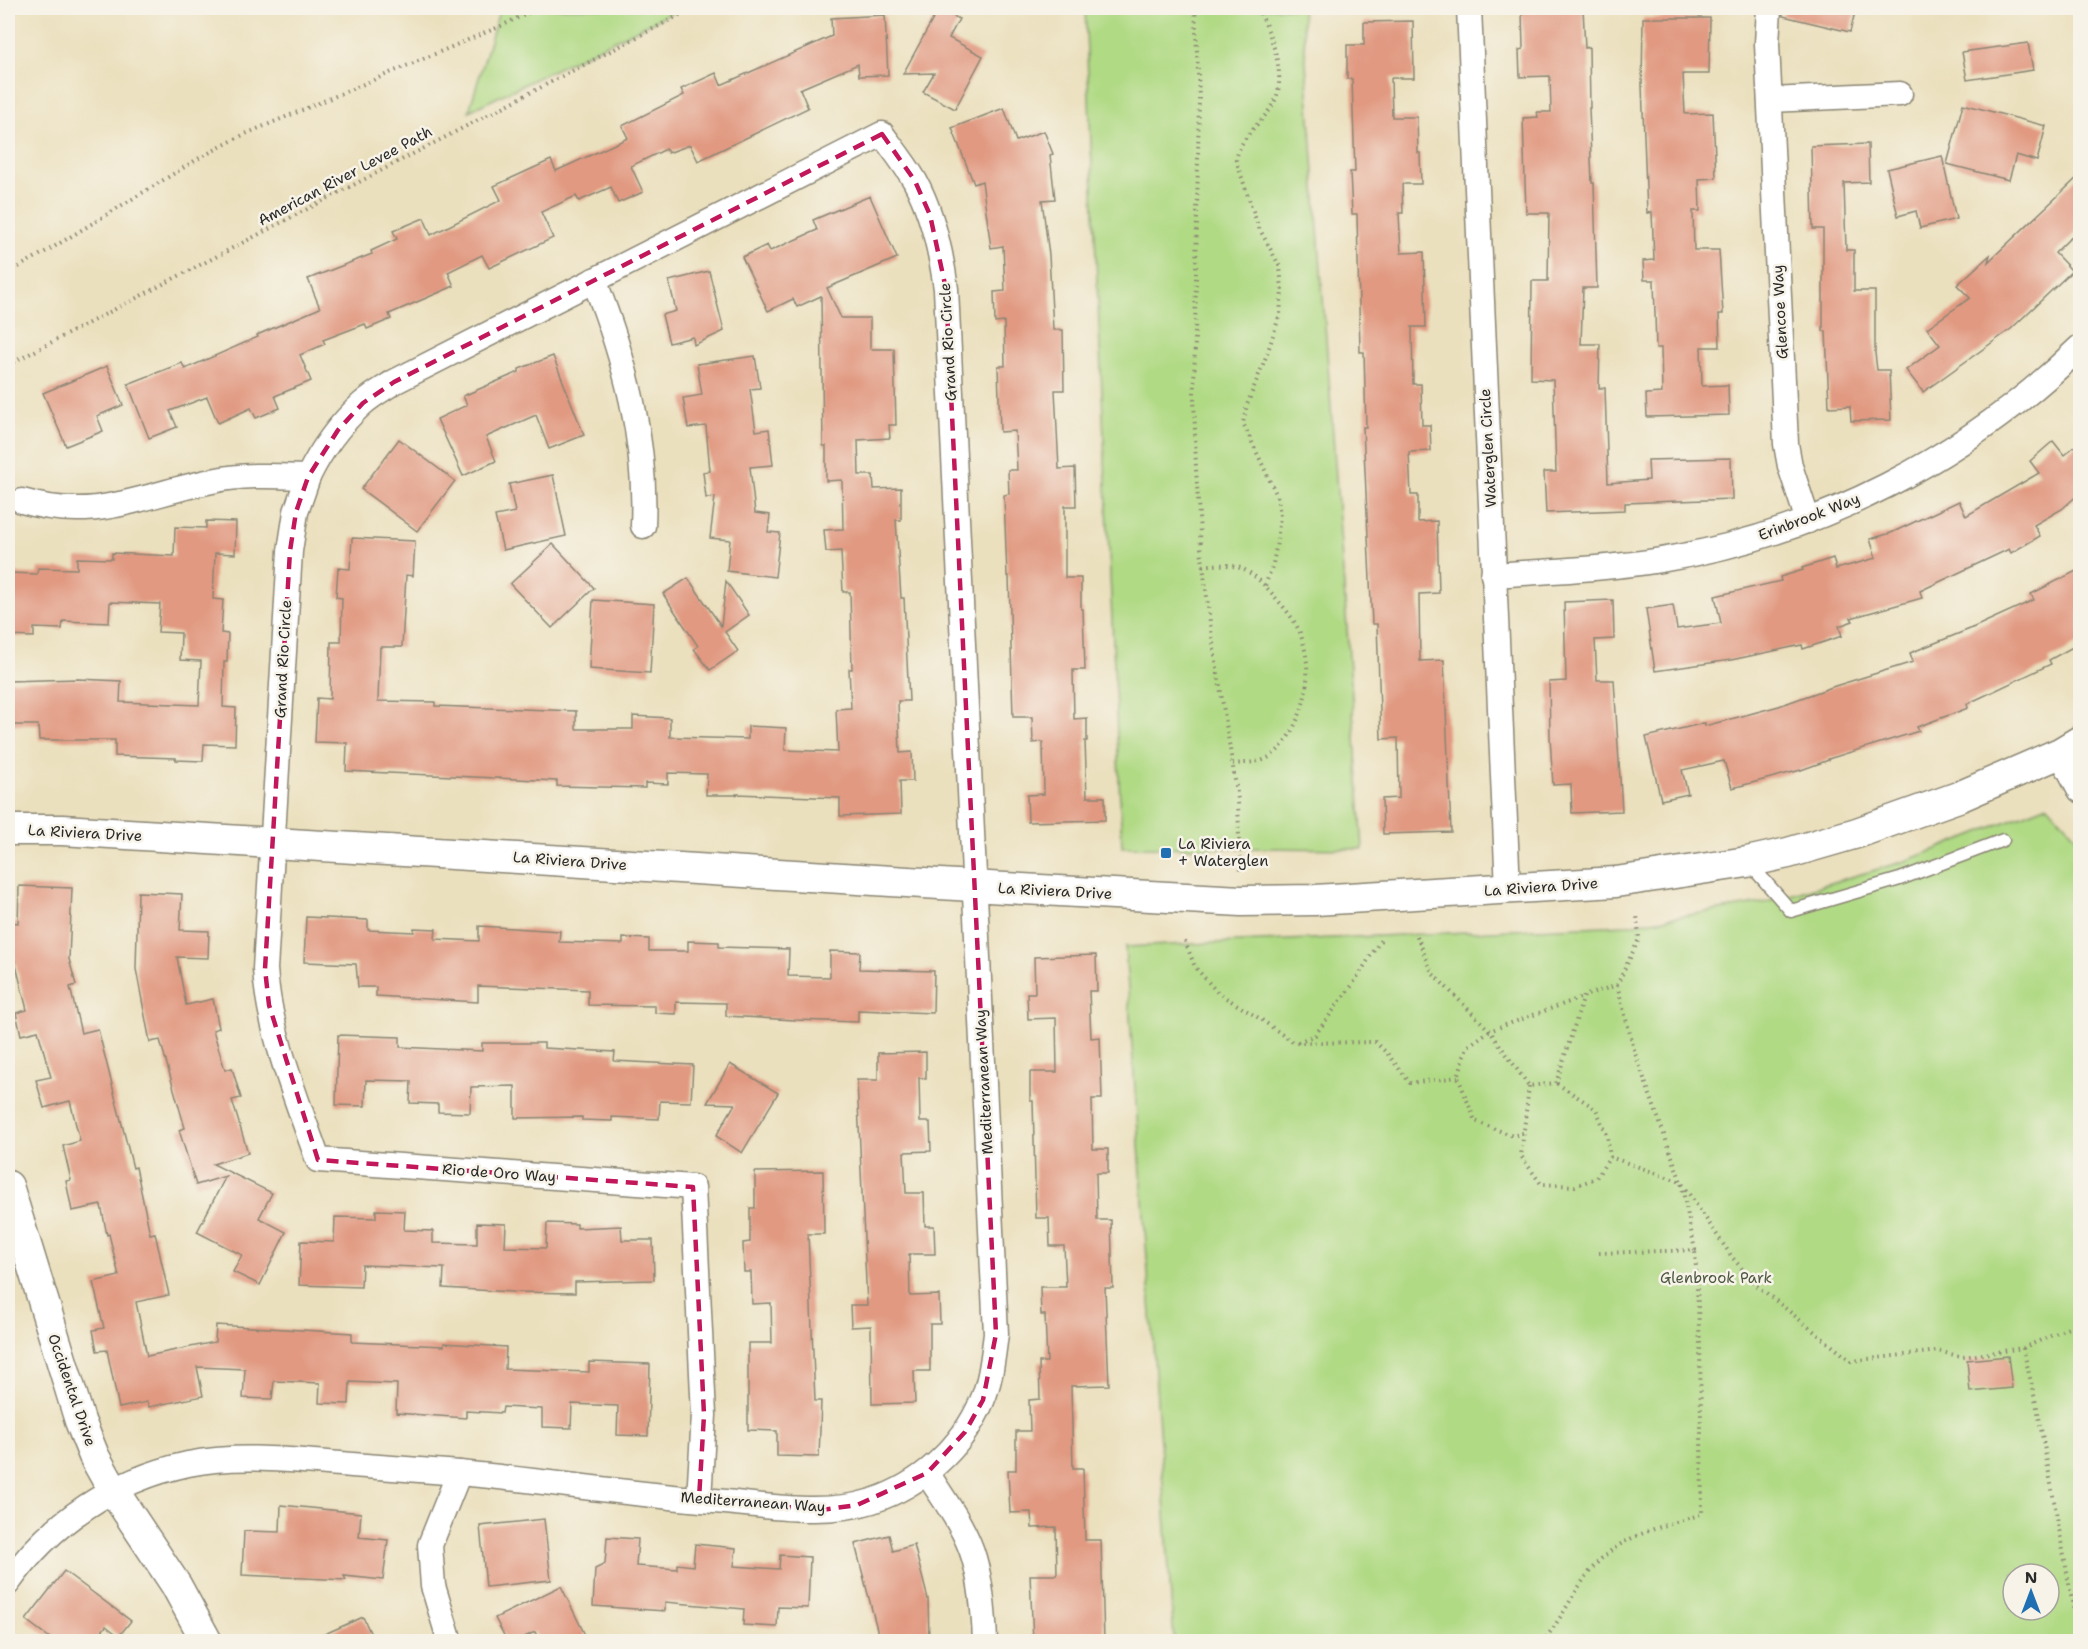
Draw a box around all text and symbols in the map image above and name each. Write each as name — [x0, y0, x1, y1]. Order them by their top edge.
street label: American River Levee Path — [254, 121, 436, 231]
street label: Glencoe Way — [1768, 264, 1792, 360]
street label: Grand Rio Circle — [935, 282, 961, 402]
street label: Waterglen Circle — [1475, 388, 1501, 508]
street label: Erinbrook Way — [1755, 489, 1863, 545]
street label: Grand Rio Circle — [270, 599, 296, 719]
street label: La Riviera Drive — [27, 820, 143, 846]
place label: La Riviera + Waterglen — [1178, 834, 1268, 871]
marker: La Riviera + Waterglen — [1159, 846, 1173, 860]
street label: La Riviera Drive — [512, 847, 628, 875]
street label: La Riviera Drive — [1483, 873, 1599, 901]
street label: La Riviera Drive — [997, 878, 1113, 904]
street label: Mediterranean Way — [970, 1009, 998, 1155]
street label: Rio de Oro Way — [441, 1159, 557, 1187]
park label: Glenbrook Park — [1660, 1268, 1772, 1288]
street label: Occidental Drive — [43, 1331, 101, 1449]
street label: Mediterranean Way — [680, 1487, 826, 1517]
north arrow — [2001, 1562, 2061, 1622]
text: N — [2025, 1567, 2037, 1588]

